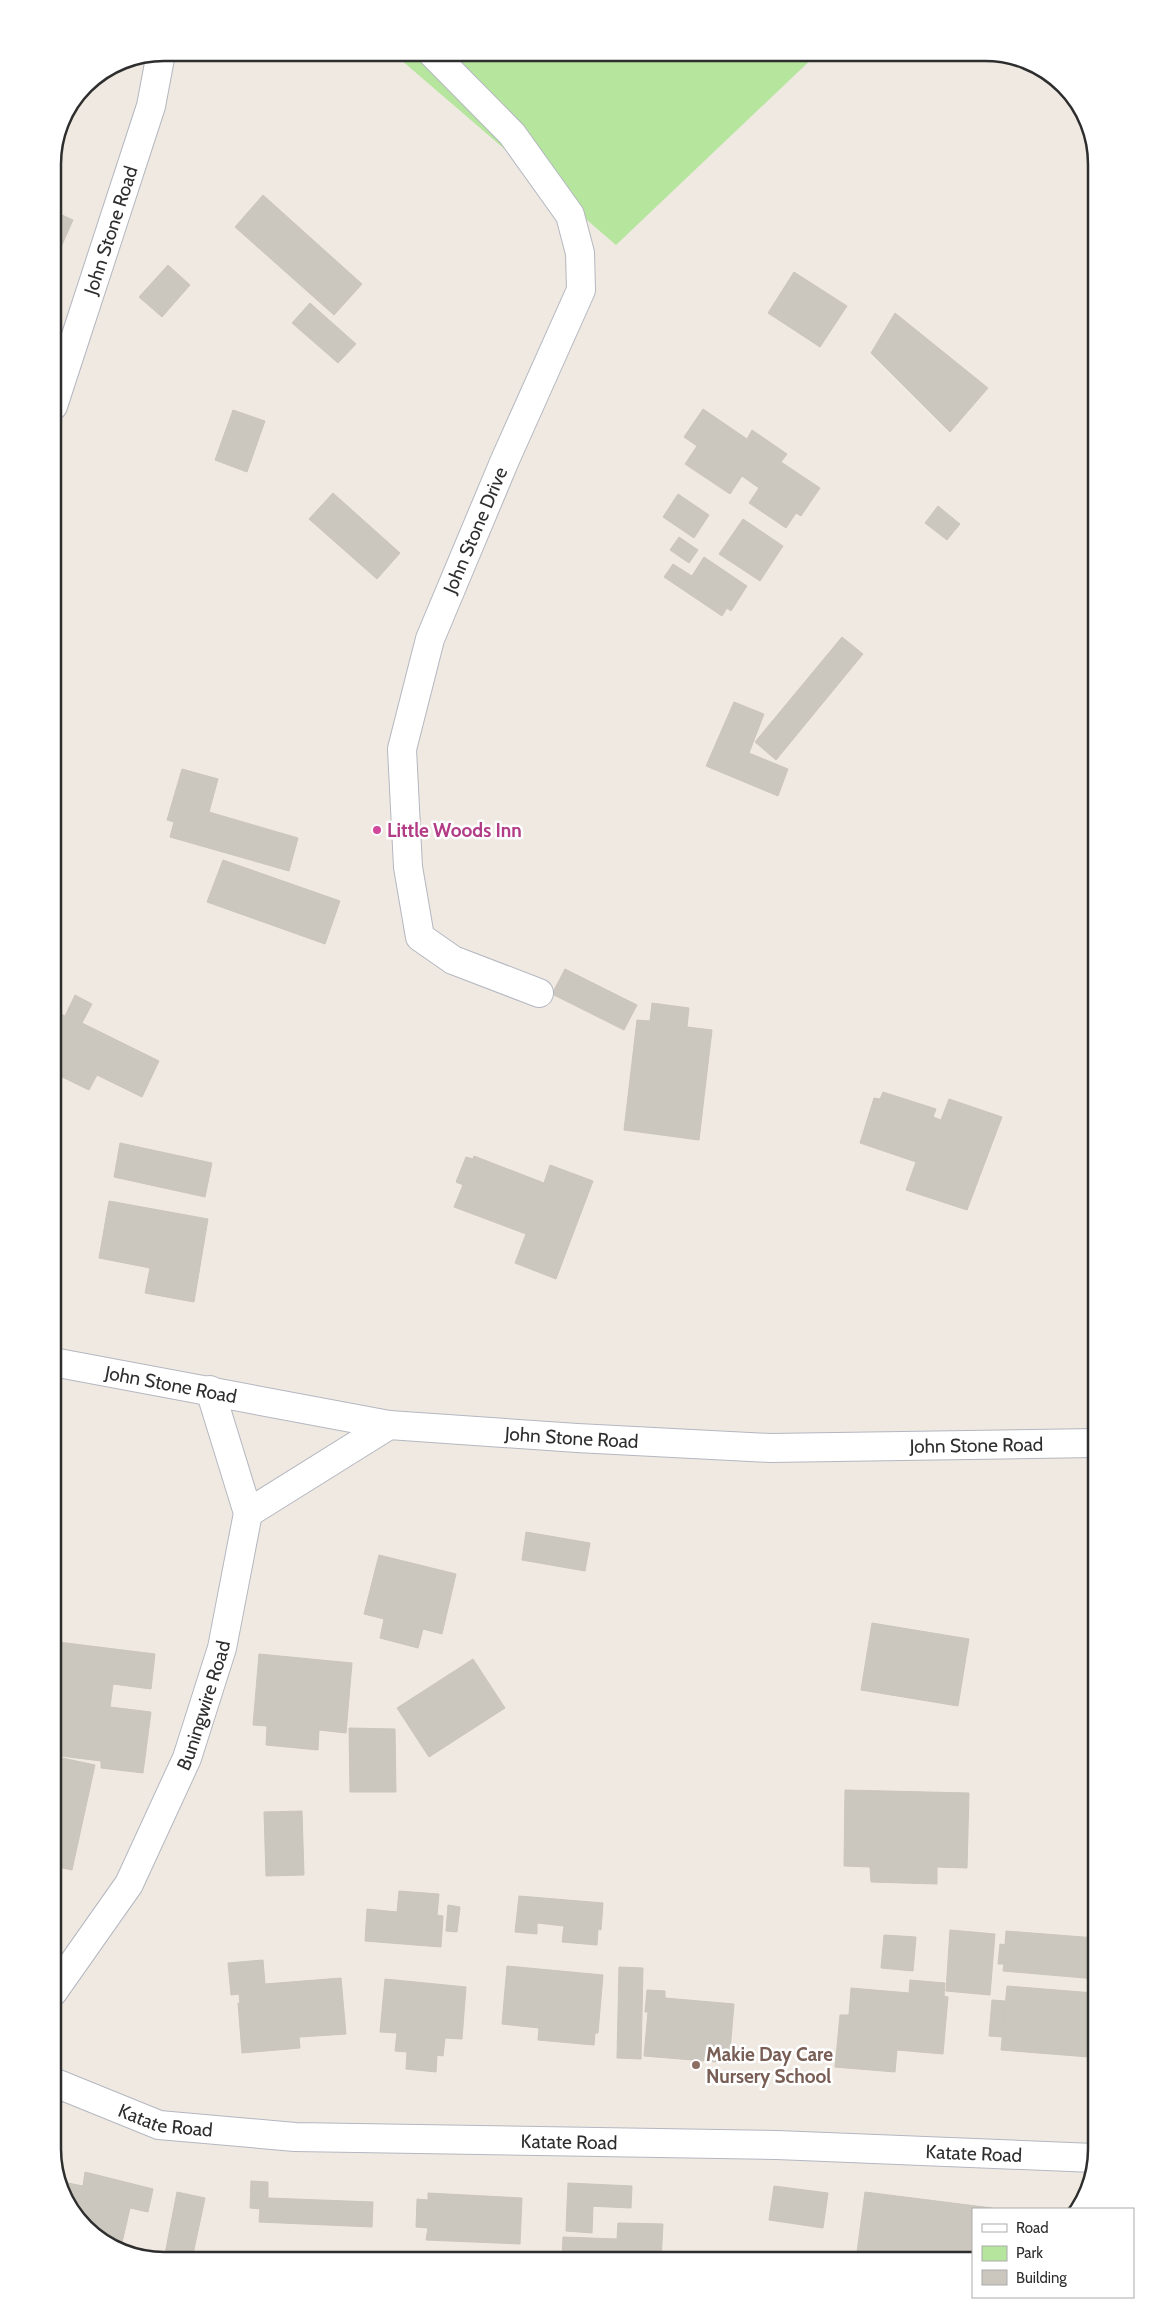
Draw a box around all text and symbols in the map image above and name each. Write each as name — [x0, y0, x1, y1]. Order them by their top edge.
street label: John Stone Road — [79, 163, 143, 298]
street label: John Stone Drive — [438, 463, 513, 598]
place label: Little Woods Inn — [387, 819, 522, 842]
marker: Little Woods Inn — [371, 824, 383, 836]
street label: John Stone Road — [102, 1361, 239, 1408]
street label: John Stone Road — [503, 1422, 639, 1453]
street label: John Stone Road — [908, 1433, 1043, 1458]
street label: Buningwire Road — [172, 1639, 235, 1774]
place label: Makie Day Care Nursery School — [706, 2043, 833, 2088]
marker: Makie Day Care Nursery School — [690, 2059, 702, 2071]
street label: Katate Road — [115, 2099, 214, 2142]
street label: Katate Road — [521, 2130, 618, 2154]
street label: Katate Road — [925, 2140, 1023, 2167]
legend — [972, 2208, 1134, 2298]
text: Road — [1016, 2219, 1049, 2237]
text: Park — [1016, 2244, 1043, 2262]
text: Building — [1016, 2269, 1067, 2287]

